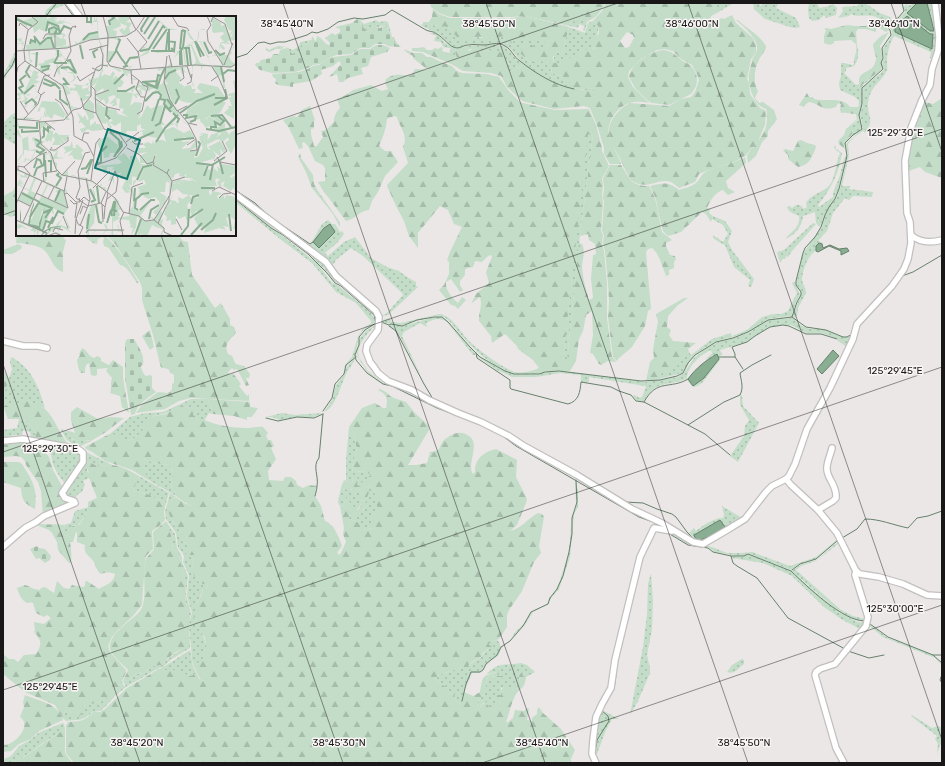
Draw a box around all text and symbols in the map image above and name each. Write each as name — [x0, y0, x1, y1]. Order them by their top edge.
inset map — [16, 16, 236, 236]
text: 38°45'40"N — [261, 18, 313, 30]
text: 38°45'50"N — [462, 18, 516, 30]
text: 38°46'00"N — [665, 18, 719, 30]
text: 38°46'10"N — [868, 18, 920, 30]
text: 125°29'30"E — [867, 127, 923, 139]
text: 125°29'45"E — [867, 365, 923, 377]
text: 125°29'30"E — [22, 443, 78, 455]
text: 125°30'00"E — [866, 603, 924, 615]
text: 125°29'45"E — [22, 681, 78, 693]
text: 38°45'20"N — [110, 737, 164, 749]
text: 38°45'30"N — [312, 737, 366, 749]
text: 38°45'40"N — [516, 737, 568, 749]
text: 38°45'50"N — [717, 737, 771, 749]

